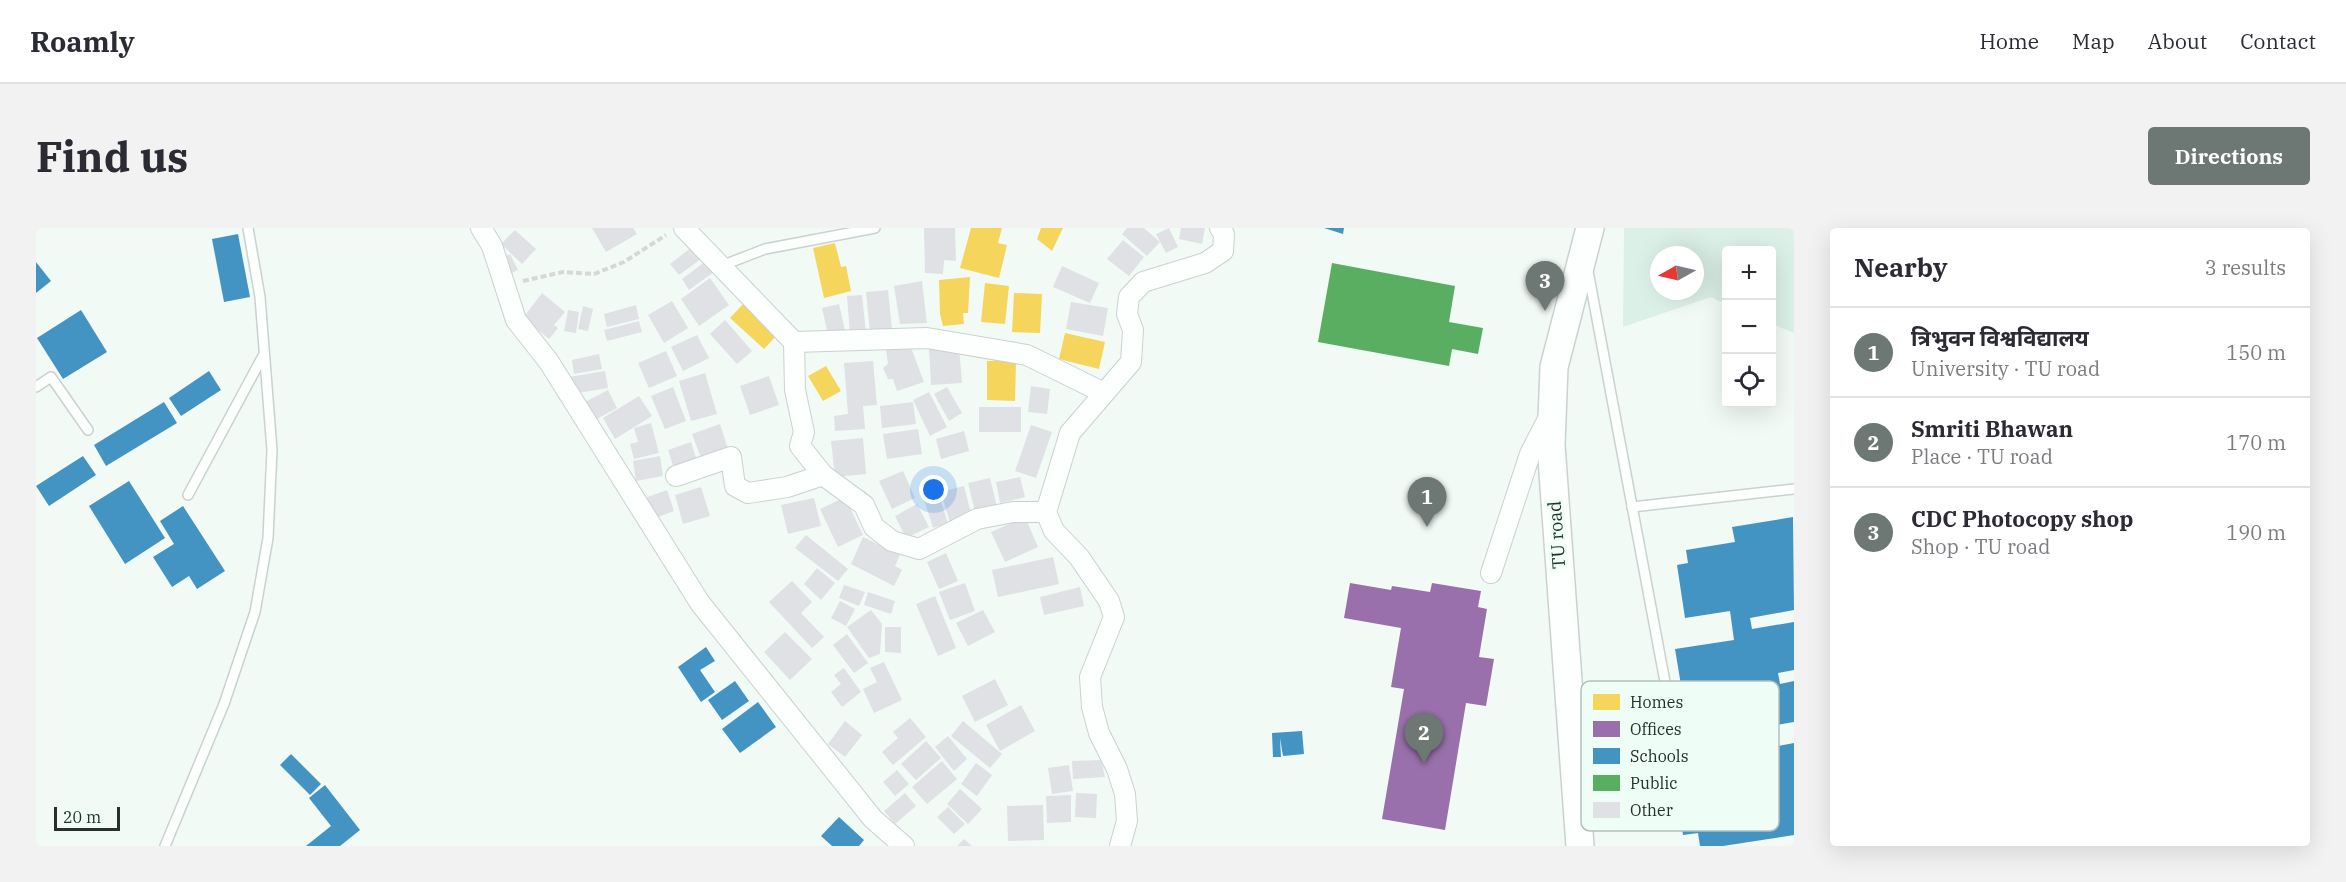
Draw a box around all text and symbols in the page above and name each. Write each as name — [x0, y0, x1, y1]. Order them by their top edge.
text: Roamly — [30, 23, 135, 60]
text: Home — [1979, 27, 2039, 55]
text: Map — [2072, 27, 2115, 55]
text: About — [2148, 27, 2207, 55]
text: Contact — [2240, 27, 2316, 55]
button: Directions — [2148, 127, 2310, 185]
text: Find us — [36, 129, 188, 184]
north arrow — [1650, 246, 1704, 300]
map controls — [1722, 246, 1776, 408]
button: + — [1722, 246, 1776, 300]
text: Nearby — [1854, 250, 1948, 284]
text: 3 results — [2205, 254, 2286, 281]
pin: 3 — [1526, 262, 1564, 311]
button: − — [1722, 300, 1776, 354]
text: त्रिभुवन विश्वविद्यालय — [1911, 323, 2089, 352]
text: 1 — [1868, 339, 1880, 366]
text: 150 m — [2226, 339, 2286, 366]
button: locate — [1722, 354, 1776, 408]
text: University · TU road — [1911, 355, 2100, 382]
text: Smriti Bhawan — [1911, 414, 2073, 443]
text: 2 — [1868, 429, 1880, 456]
text: 170 m — [2226, 429, 2286, 456]
text: Place · TU road — [1911, 443, 2053, 470]
your location — [919, 475, 948, 504]
pin: 1 — [1408, 478, 1446, 527]
street label: TU road — [1543, 500, 1570, 570]
text: CDC Photocopy shop — [1911, 504, 2133, 533]
text: 3 — [1868, 519, 1880, 546]
text: 190 m — [2226, 519, 2286, 546]
text: Shop · TU road — [1911, 533, 2050, 560]
legend — [1581, 681, 1779, 831]
text: Homes — [1630, 692, 1683, 712]
pin: 2 — [1404, 714, 1444, 763]
text: Offices — [1630, 719, 1682, 739]
text: Schools — [1630, 746, 1688, 766]
text: Public — [1630, 773, 1678, 793]
text: Other — [1630, 800, 1673, 820]
scale bar — [54, 804, 120, 832]
text: 20 m — [63, 807, 101, 827]

